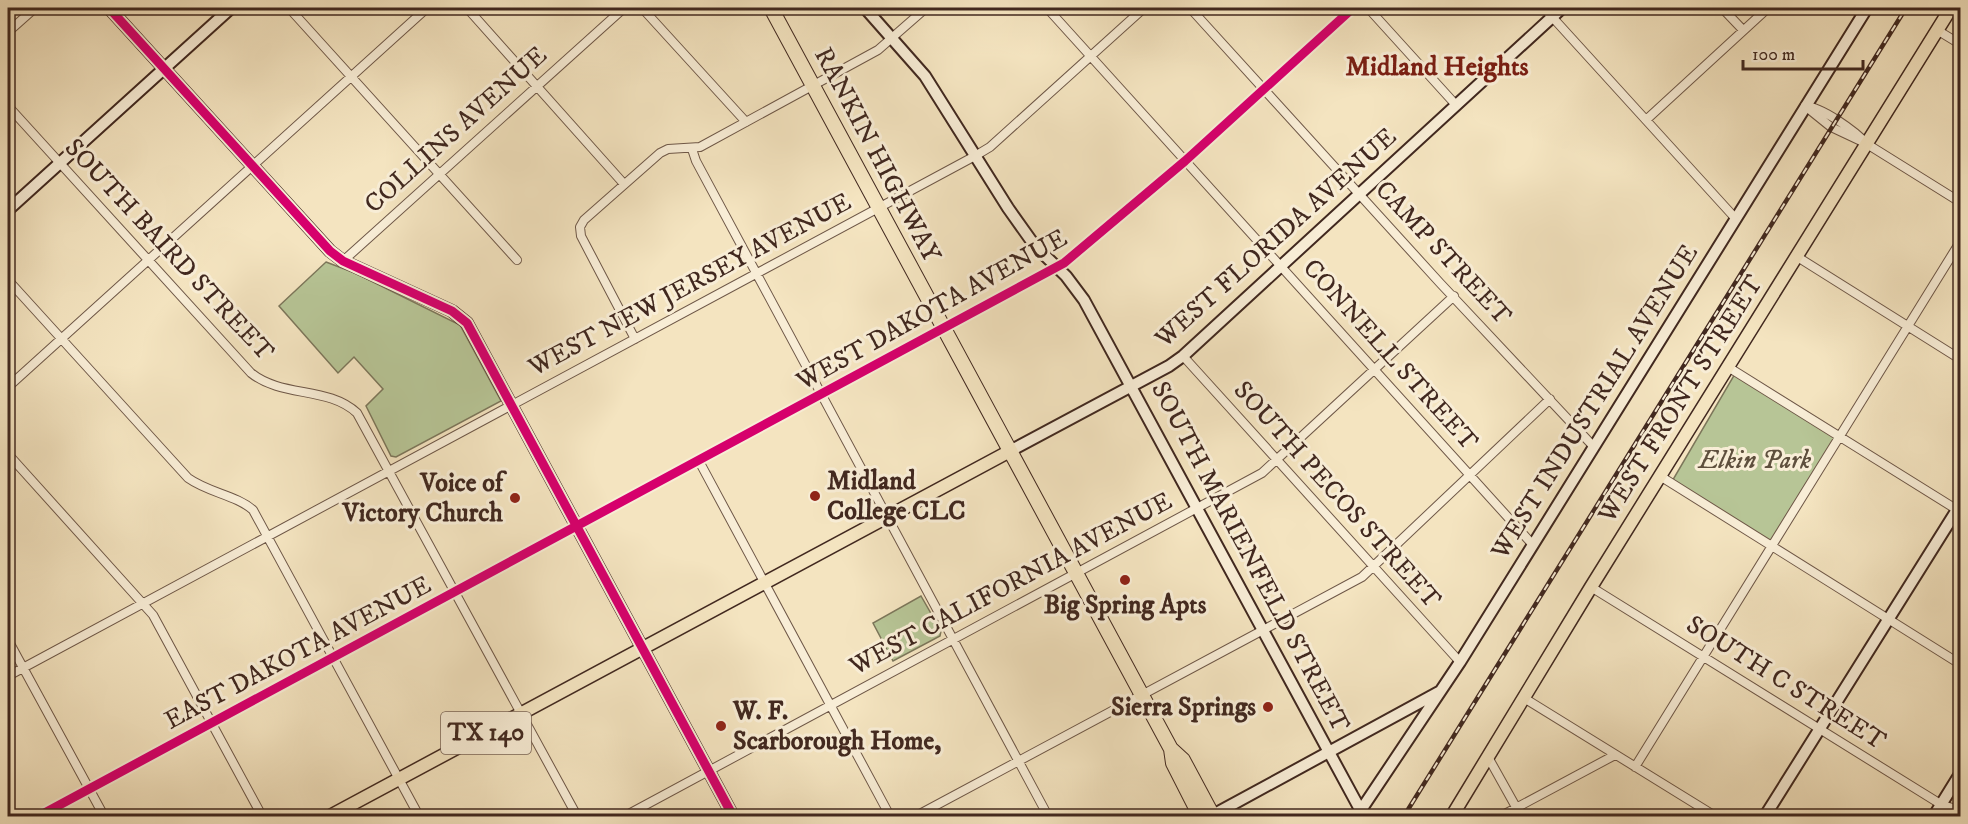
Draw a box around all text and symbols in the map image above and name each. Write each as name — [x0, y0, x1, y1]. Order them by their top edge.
scale bar — [1743, 33, 1863, 71]
street label: COLLINS AVENUE — [358, 39, 554, 221]
street label: RANKIN HIGHWAY — [806, 42, 948, 269]
text: 100 m — [1752, 44, 1795, 66]
district label: Midland Heights — [1345, 50, 1529, 84]
street label: WEST FLORIDA AVENUE — [1148, 121, 1404, 356]
street label: SOUTH BAIRD STREET — [57, 132, 281, 368]
street label: CAMP STREET — [1368, 174, 1518, 332]
street label: WEST NEW JERSEY AVENUE — [522, 186, 857, 385]
street label: WEST DAKOTA AVENUE — [790, 222, 1073, 399]
street label: WEST INDUSTRIAL AVENUE — [1484, 238, 1706, 566]
street label: CONNELL STREET — [1295, 252, 1485, 458]
street label: WEST FRONT STREET — [1591, 269, 1771, 530]
street label: SOUTH PECOS STREET — [1226, 374, 1448, 616]
street label: SOUTH MARIENFELD STREET — [1143, 376, 1357, 738]
park label: Elkin Park — [1697, 444, 1811, 477]
place label: Midland College CLC — [827, 465, 965, 528]
place label: Voice of Victory Church — [342, 467, 508, 530]
street label: WEST CALIFORNIA AVENUE — [843, 485, 1178, 684]
marker: Midland College CLC — [808, 489, 822, 503]
marker: Voice of Victory Church — [508, 491, 522, 505]
street label: EAST DAKOTA AVENUE — [159, 569, 437, 737]
marker: Big Spring Apts — [1118, 573, 1132, 587]
place label: Big Spring Apts — [1044, 589, 1207, 622]
street label: SOUTH C STREET — [1680, 608, 1892, 758]
place label: Sierra Springs — [1111, 691, 1256, 724]
place label: W. F. Scarborough Home, — [732, 695, 941, 758]
marker: Sierra Springs — [1261, 700, 1275, 714]
road number: TX 140 — [441, 712, 531, 754]
marker: W. F. Scarborough Home, — [714, 719, 728, 733]

